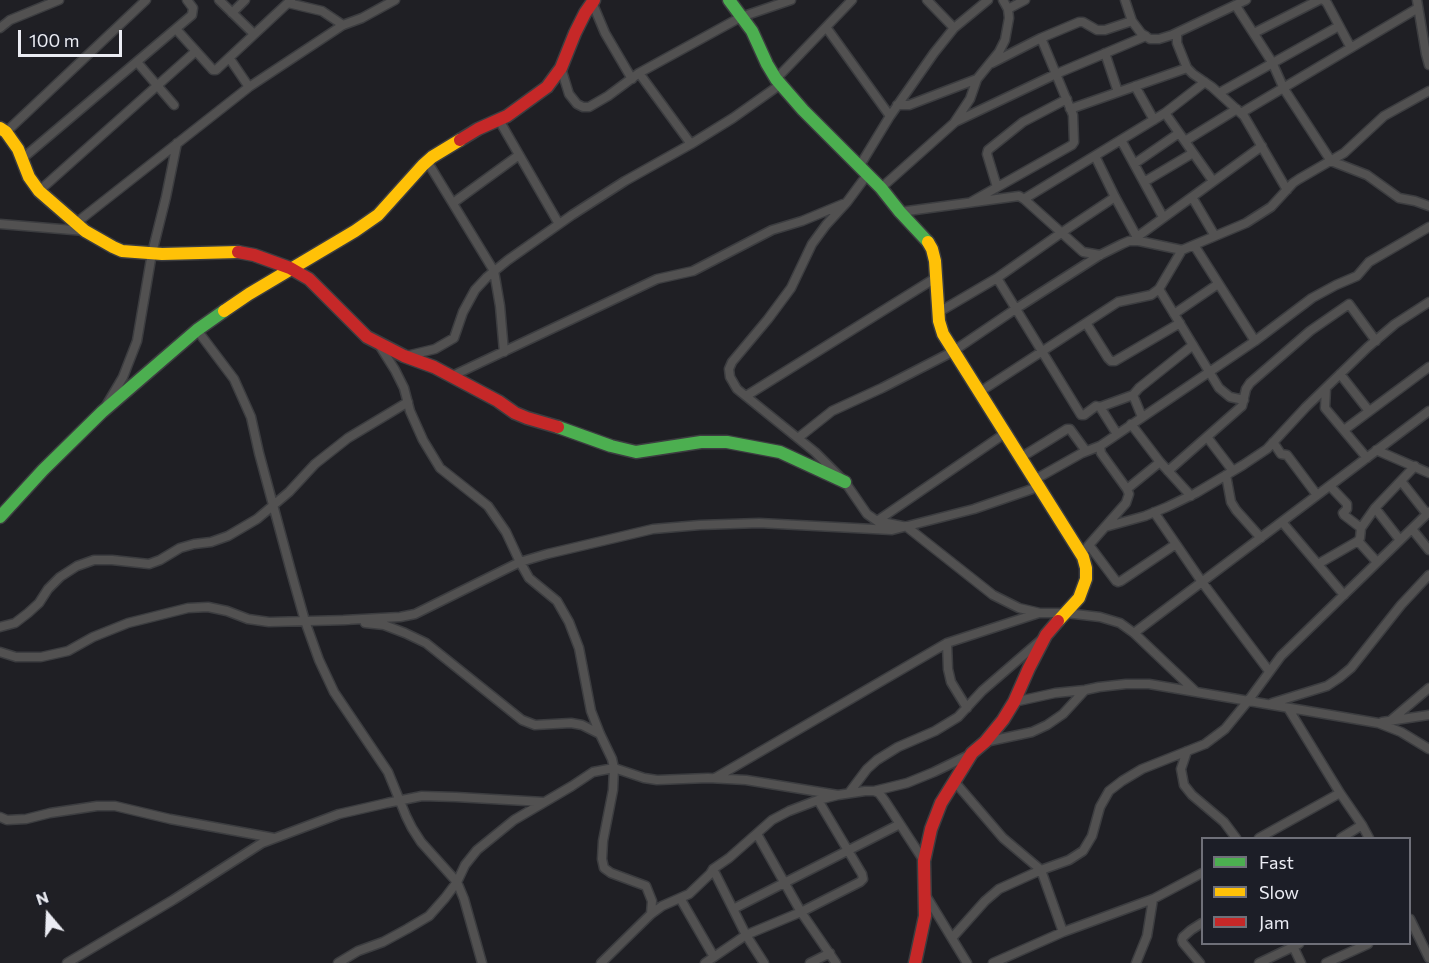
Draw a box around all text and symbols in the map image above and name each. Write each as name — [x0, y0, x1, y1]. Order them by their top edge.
scale bar — [21, 18, 124, 56]
text: 100 m — [29, 29, 79, 51]
legend — [1201, 837, 1411, 945]
text: Fast — [1259, 851, 1294, 873]
text: Slow — [1259, 881, 1299, 903]
north arrow — [18, 885, 78, 945]
text: N — [33, 887, 51, 908]
text: Jam — [1259, 911, 1289, 933]

